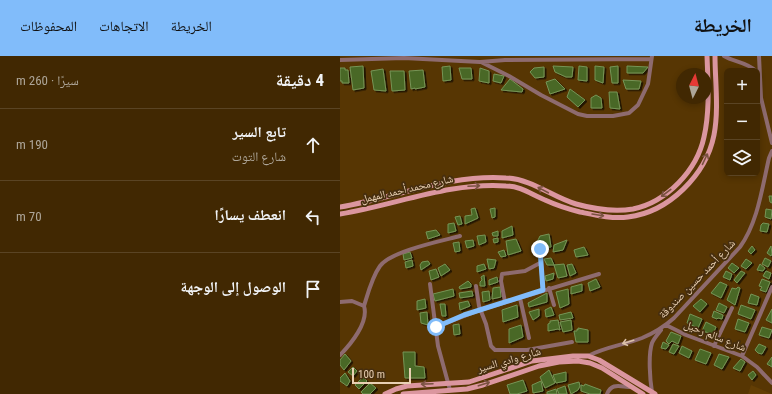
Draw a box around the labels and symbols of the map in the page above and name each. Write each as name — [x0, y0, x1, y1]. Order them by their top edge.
north arrow — [676, 68, 712, 104]
one-way arrow — [702, 154, 709, 166]
street label: شارع محمد أحمد المهمل — [359, 171, 455, 206]
one-way arrow — [467, 183, 480, 190]
one-way arrow — [537, 186, 549, 193]
one-way arrow — [660, 189, 671, 197]
one-way arrow — [592, 211, 605, 219]
street label: شارع أحمد حسين صندوقة — [655, 236, 738, 321]
route end — [531, 240, 549, 258]
route start — [427, 318, 445, 336]
street label: شارع سالم رحيل — [682, 318, 748, 355]
one-way arrow — [622, 339, 635, 346]
street label: شارع وادي السير — [475, 345, 543, 377]
scale bar — [352, 366, 411, 385]
one-way arrow — [477, 380, 489, 388]
one-way arrow — [421, 381, 434, 388]

